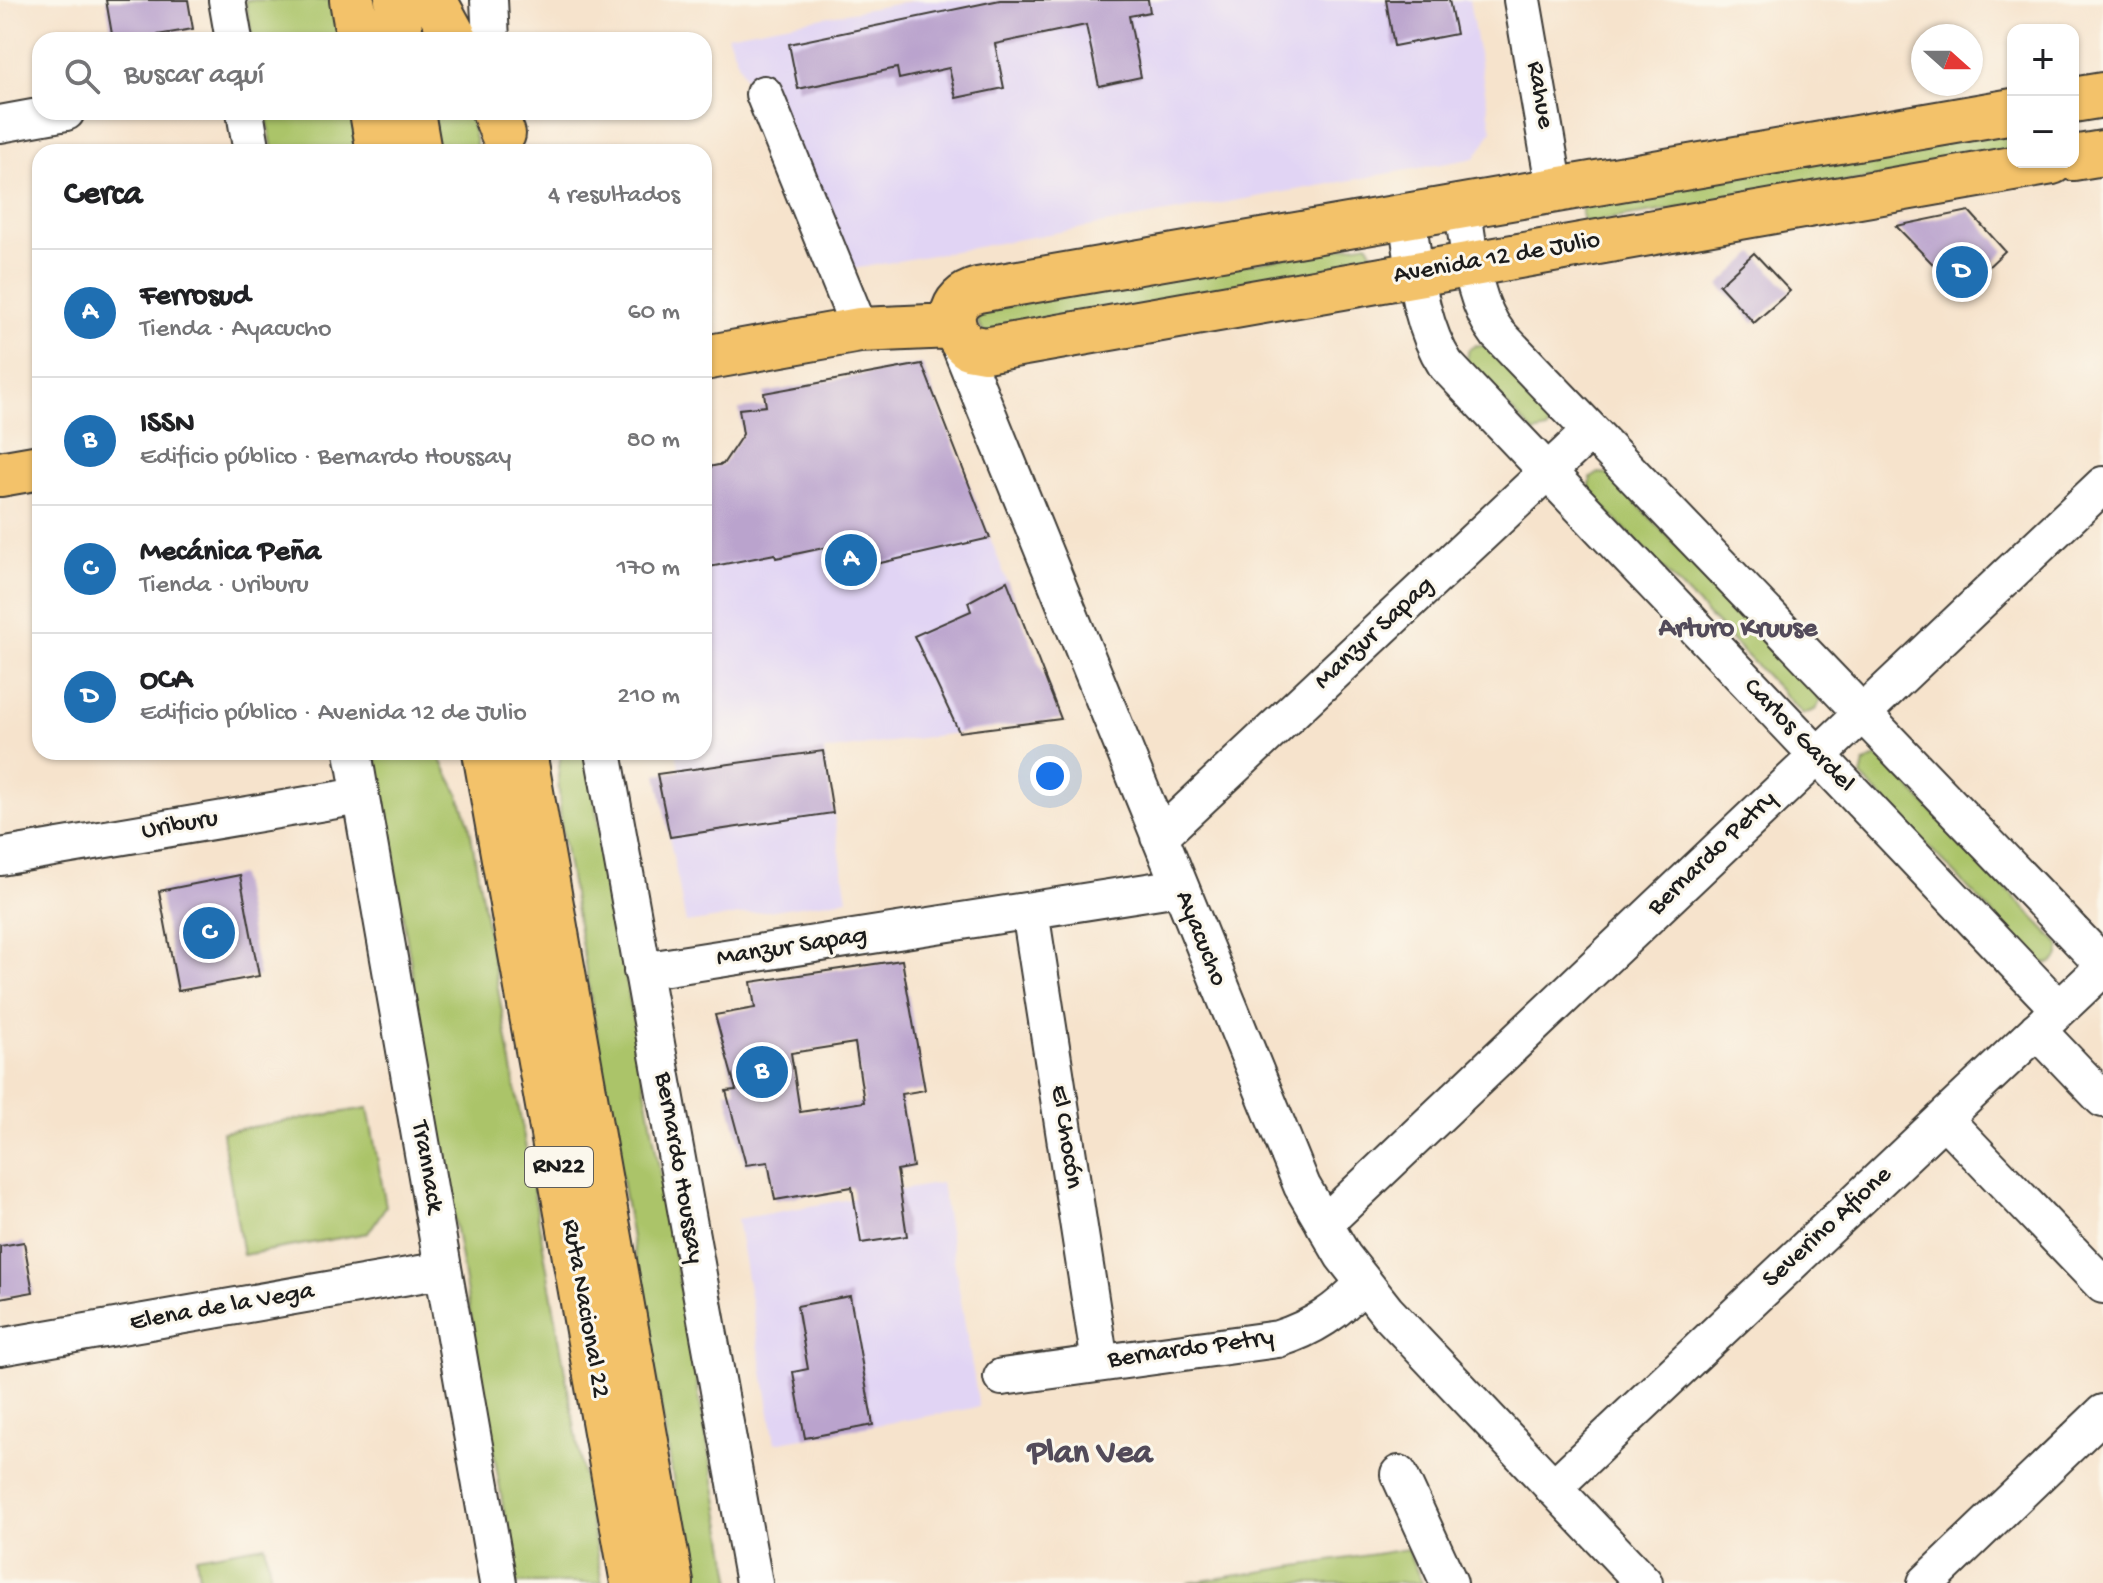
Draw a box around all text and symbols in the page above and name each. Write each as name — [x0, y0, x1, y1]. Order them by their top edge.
north arrow — [1911, 24, 1983, 96]
map controls — [2007, 24, 2079, 168]
button: + — [2007, 24, 2079, 96]
search box — [32, 32, 712, 120]
icon: search — [60, 54, 104, 98]
text: Buscar aquí — [124, 59, 264, 94]
street label: Rahue — [1518, 59, 1560, 132]
button: − — [2007, 96, 2079, 168]
text: Cerca — [64, 176, 142, 216]
text: 4 resultados — [548, 181, 680, 212]
street label: Avenida 12 de Julio — [1391, 226, 1603, 292]
pin: D — [1936, 242, 1988, 302]
text: Ferrosud — [140, 280, 250, 315]
text: A — [82, 298, 98, 329]
text: 60 m — [627, 298, 680, 329]
text: Tienda · Ayacucho — [140, 315, 331, 346]
text: ISSN — [140, 408, 195, 443]
text: B — [83, 426, 97, 457]
text: 80 m — [626, 426, 680, 457]
text: Edificio público · Bernardo Houssay — [140, 443, 511, 474]
pin: A — [825, 530, 877, 590]
text: Mecánica Peña — [140, 536, 321, 571]
text: C — [83, 554, 97, 585]
text: 170 m — [617, 554, 680, 585]
text: Tienda · Uriburu — [140, 571, 309, 602]
street label: Manzur Sapag — [1309, 571, 1441, 697]
district label: Arturo Kruuse — [1658, 613, 1819, 646]
text: OCA — [140, 664, 192, 699]
street label: Carlos Gardel — [1736, 672, 1860, 800]
text: D — [82, 682, 98, 713]
text: 210 m — [617, 682, 680, 713]
text: Edificio público · Avenida 12 de Julio — [140, 699, 527, 730]
your location — [1030, 756, 1070, 796]
street label: Bernardo Petry — [1641, 785, 1784, 924]
street label: Uriburu — [139, 804, 221, 848]
street label: Ayacucho — [1167, 887, 1233, 991]
pin: C — [183, 903, 235, 963]
street label: Manzur Sapag — [714, 921, 870, 975]
pin: B — [736, 1042, 788, 1102]
street label: Bernardo Houssay — [646, 1069, 710, 1266]
street label: El Chocón — [1042, 1083, 1089, 1192]
street label: Trannack — [402, 1116, 450, 1218]
road number: RN22 — [525, 1147, 593, 1187]
street label: Severino Afione — [1757, 1160, 1899, 1296]
street label: Ruta Nacional 22 — [553, 1217, 615, 1401]
street label: Elena de la Vega — [127, 1276, 318, 1339]
street label: Bernardo Petry — [1105, 1323, 1276, 1377]
district label: Plan Vea — [1026, 1435, 1154, 1475]

